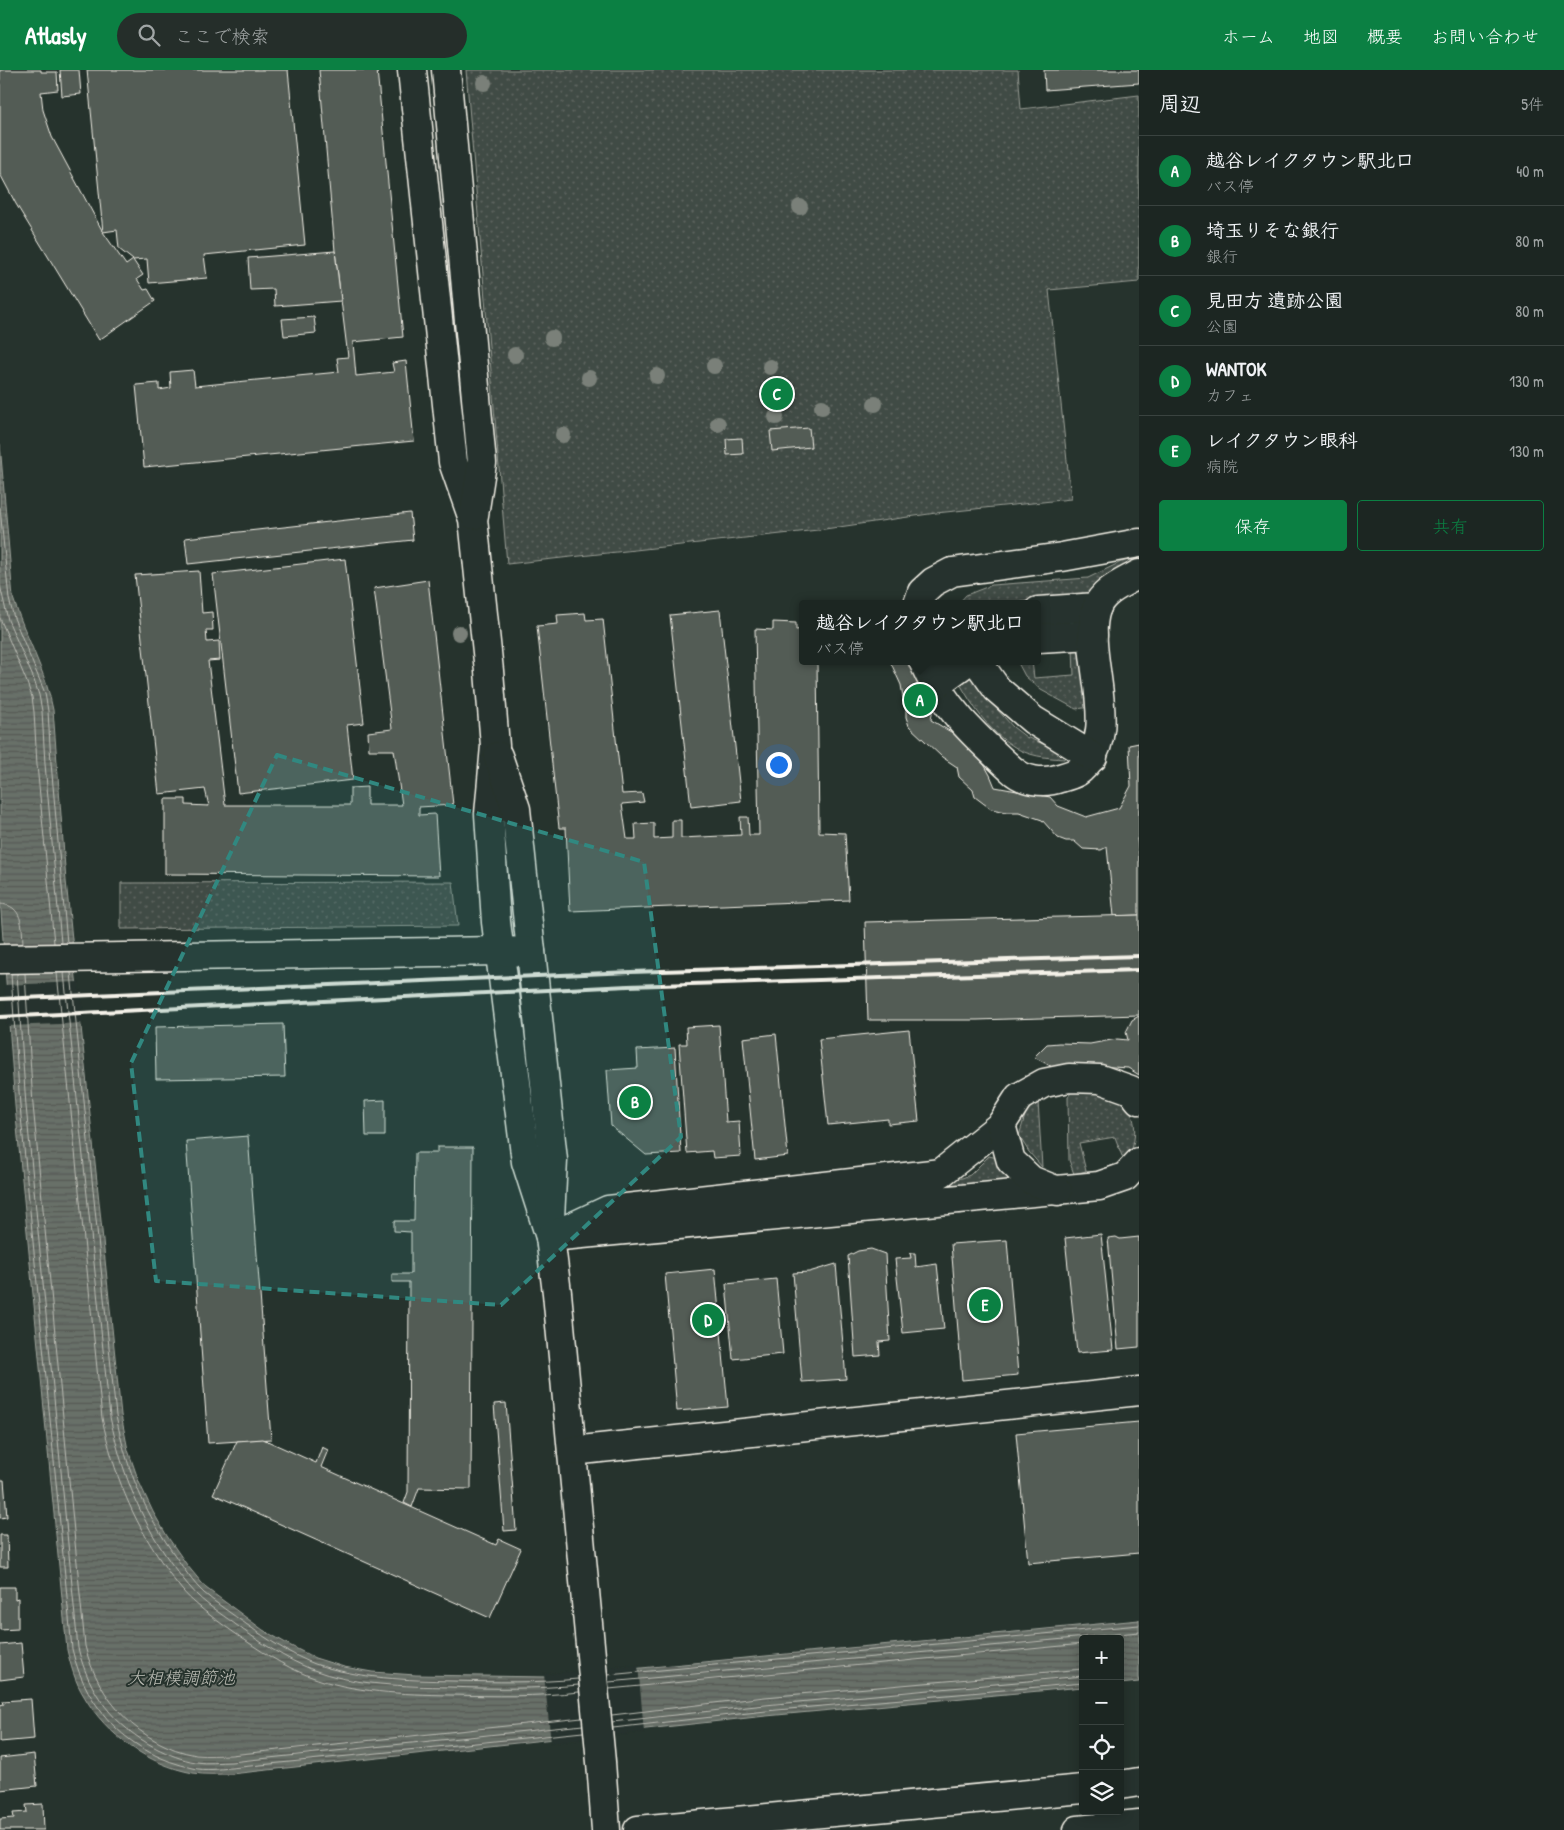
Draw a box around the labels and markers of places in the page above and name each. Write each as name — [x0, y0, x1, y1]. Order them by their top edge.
pin: C — [761, 375, 793, 413]
pin: A — [904, 681, 936, 719]
pin: B — [619, 1083, 651, 1121]
pin: E — [969, 1286, 1001, 1324]
pin: D — [692, 1301, 724, 1339]

